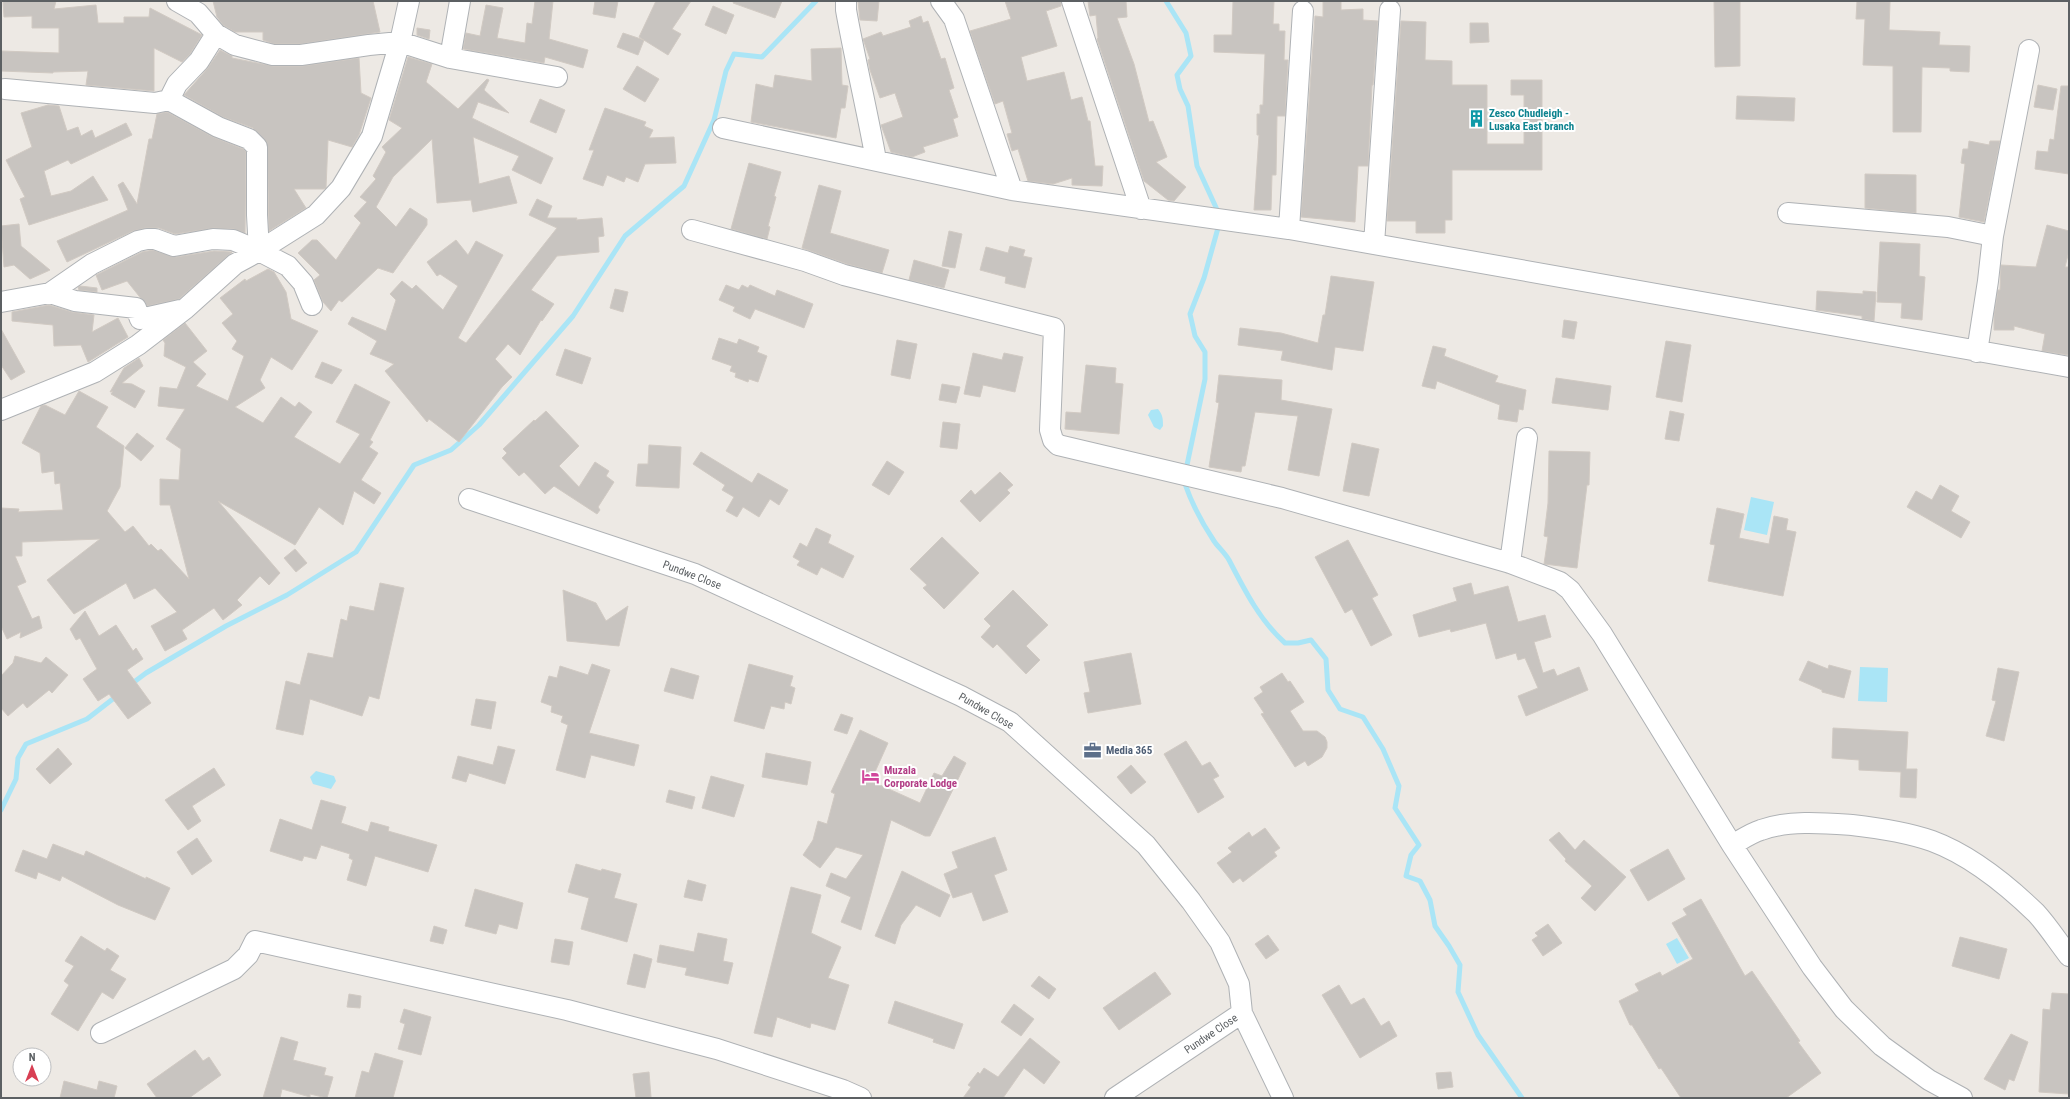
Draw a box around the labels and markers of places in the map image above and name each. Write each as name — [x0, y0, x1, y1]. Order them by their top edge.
place label: Zesco Chudleigh - Lusaka East branch — [1489, 107, 1574, 133]
building icon: Zesco Chudleigh - Lusaka East branch — [1466, 109, 1486, 129]
office icon: Media 365 — [1083, 740, 1103, 760]
place label: Media 365 — [1106, 744, 1153, 757]
place label: Muzala Corporate Lodge — [884, 764, 957, 790]
hotel icon: Muzala Corporate Lodge — [861, 766, 881, 786]

